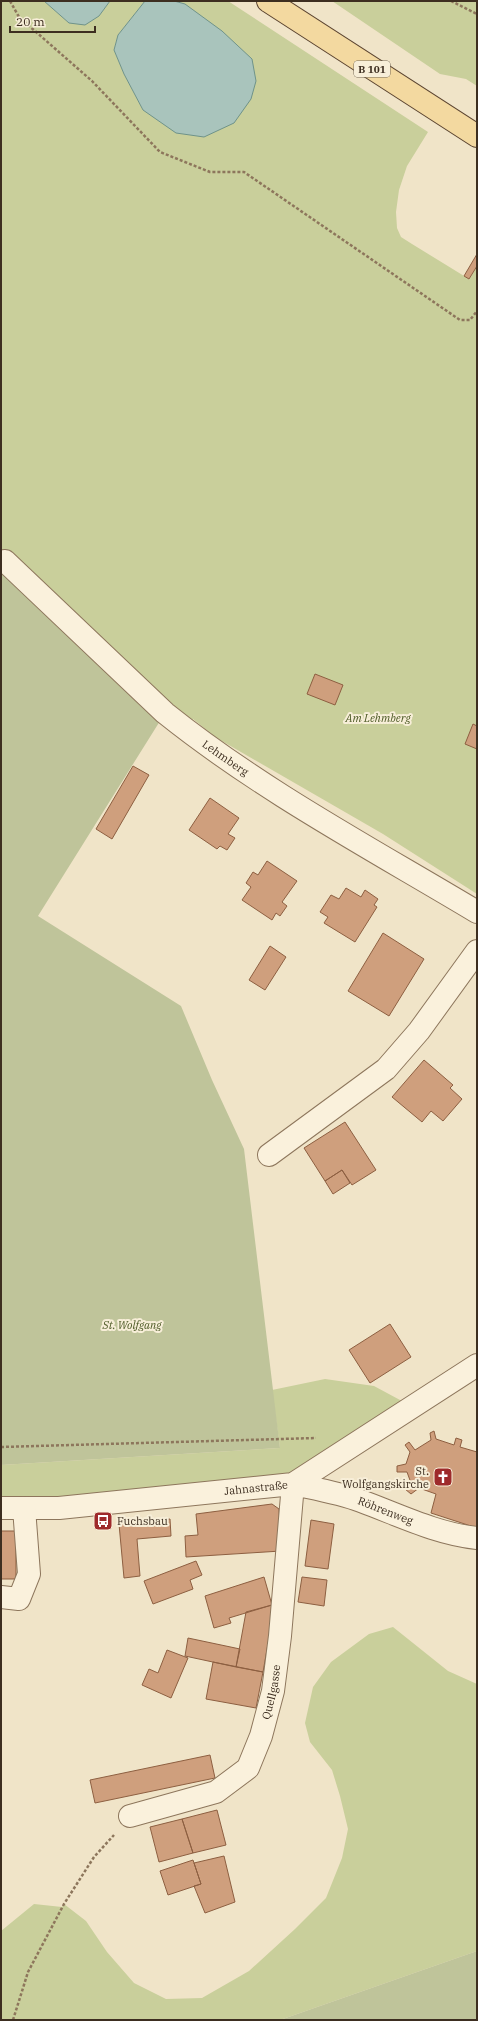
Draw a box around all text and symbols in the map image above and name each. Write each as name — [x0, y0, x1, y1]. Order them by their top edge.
scale bar — [10, 8, 95, 34]
text: 20 m — [16, 14, 45, 29]
road number: B 101 — [354, 61, 390, 77]
park label: Am Lehmberg — [344, 711, 411, 725]
street label: Lehmberg — [200, 737, 251, 779]
park label: St. Wolfgang — [102, 1318, 162, 1332]
place label: St. Wolfgangskirche — [342, 1464, 429, 1491]
church icon: St. Wolfgangskirche — [432, 1466, 454, 1488]
street label: Jahnastraße — [223, 1478, 289, 1498]
street label: Röhrenweg — [356, 1493, 415, 1528]
bus stop icon: Fuchsbau — [92, 1510, 114, 1532]
place label: Fuchsbau — [117, 1514, 168, 1528]
street label: Quellgasse — [259, 1664, 283, 1721]

